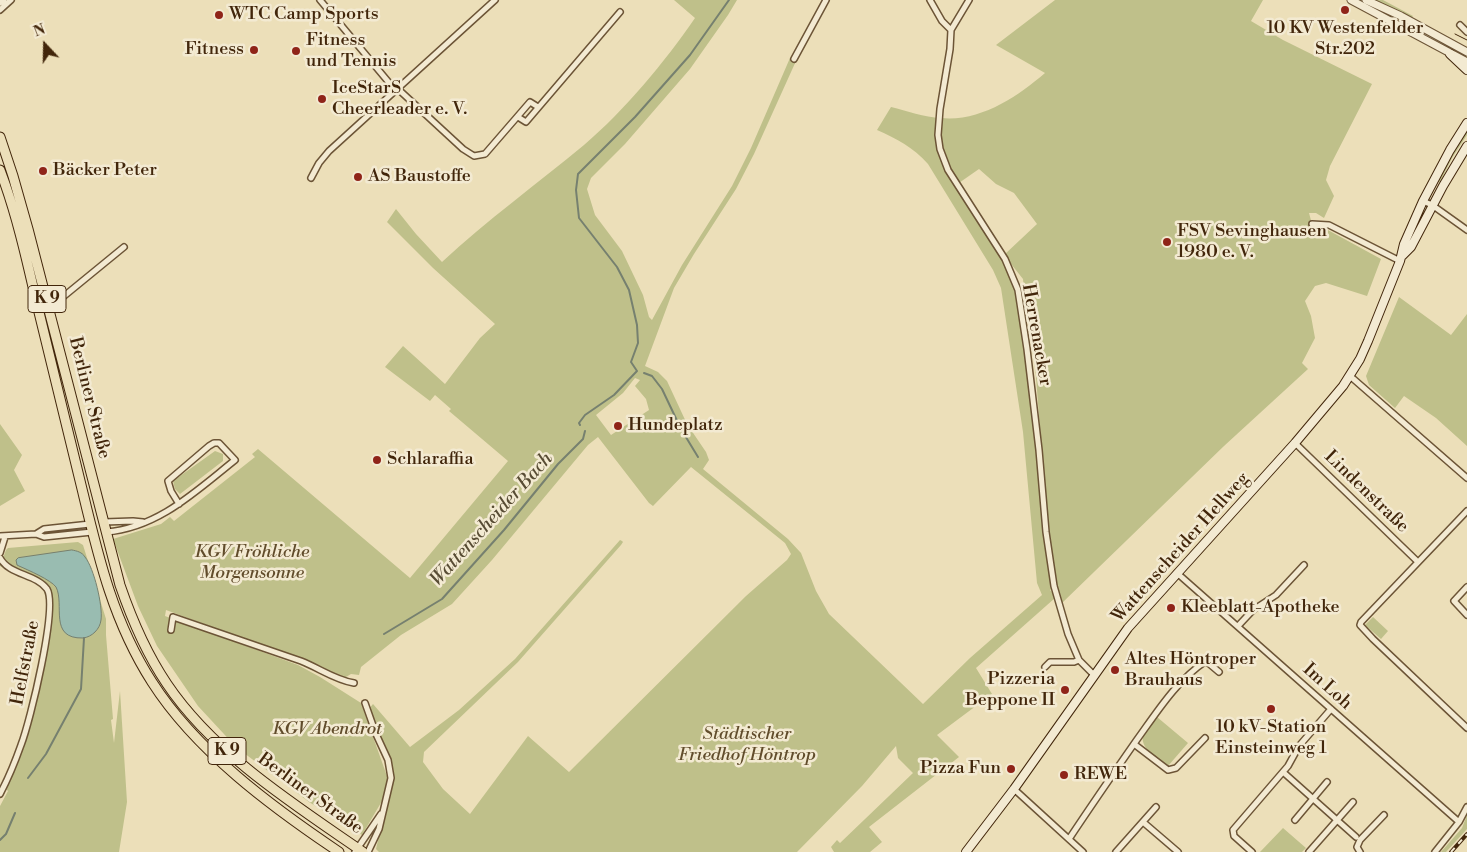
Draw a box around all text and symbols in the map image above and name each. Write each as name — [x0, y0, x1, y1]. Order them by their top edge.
place label: WTC Camp Sports — [229, 4, 379, 26]
marker: 10 KV Westenfelder Str.202 — [1339, 4, 1351, 16]
marker: WTC Camp Sports — [213, 9, 225, 21]
place label: 10 KV Westenfelder Str.202 — [1266, 18, 1424, 60]
north arrow — [20, 20, 70, 70]
text: N — [31, 21, 48, 41]
place label: Fitness und Tennis — [306, 30, 396, 72]
place label: Fitness — [185, 39, 244, 61]
marker: Fitness — [248, 44, 260, 56]
marker: Fitness und Tennis — [290, 45, 302, 57]
place label: IceStarS Cheerleader e. V. — [332, 78, 467, 120]
marker: IceStarS Cheerleader e. V. — [316, 93, 328, 105]
place label: Bäcker Peter — [53, 160, 157, 182]
marker: Bäcker Peter — [37, 165, 49, 177]
place label: AS Baustoffe — [368, 166, 471, 188]
marker: AS Baustoffe — [352, 171, 364, 183]
place label: FSV Sevinghausen 1980 e. V. — [1177, 221, 1327, 264]
marker: FSV Sevinghausen 1980 e. V. — [1161, 236, 1173, 248]
street label: Herrenacker — [1016, 282, 1056, 388]
road number: K 9 — [28, 286, 66, 312]
street label: Berliner Straße — [63, 335, 115, 461]
place label: Hundeplatz — [628, 415, 723, 437]
marker: Hundeplatz — [612, 420, 624, 432]
street label: Lindenstraße — [1319, 446, 1413, 538]
water label: Wattenscheider Bach — [426, 448, 558, 592]
place label: Schlaraffia — [387, 449, 474, 471]
marker: Schlaraffia — [371, 454, 383, 466]
street label: Wattenscheider Hellweg — [1108, 468, 1254, 628]
park label: KGV Fröhliche Morgensonne — [195, 542, 309, 584]
place label: Kleeblatt-Apotheke — [1181, 597, 1340, 619]
marker: Kleeblatt-Apotheke — [1165, 602, 1177, 614]
street label: Helfstraße — [7, 619, 45, 707]
place label: Altes Höntroper Brauhaus — [1125, 649, 1256, 692]
street label: Im Loh — [1298, 659, 1356, 715]
marker: Altes Höntroper Brauhaus — [1109, 664, 1121, 676]
place label: Pizzeria Beppone II — [965, 669, 1055, 712]
marker: Pizzeria Beppone II — [1059, 684, 1071, 696]
marker: 10 kV-Station Einsteinweg 1 — [1265, 703, 1277, 715]
place label: 10 kV-Station Einsteinweg 1 — [1215, 717, 1327, 760]
park label: KGV Abendrot — [272, 719, 382, 741]
park label: Städtischer Friedhof Höntrop — [678, 724, 816, 766]
road number: K 9 — [208, 738, 246, 764]
street label: Berliner Straße — [253, 749, 367, 839]
place label: Pizza Fun — [920, 758, 1001, 780]
marker: Pizza Fun — [1005, 763, 1017, 775]
place label: REWE — [1074, 764, 1127, 786]
marker: REWE — [1058, 769, 1070, 781]

